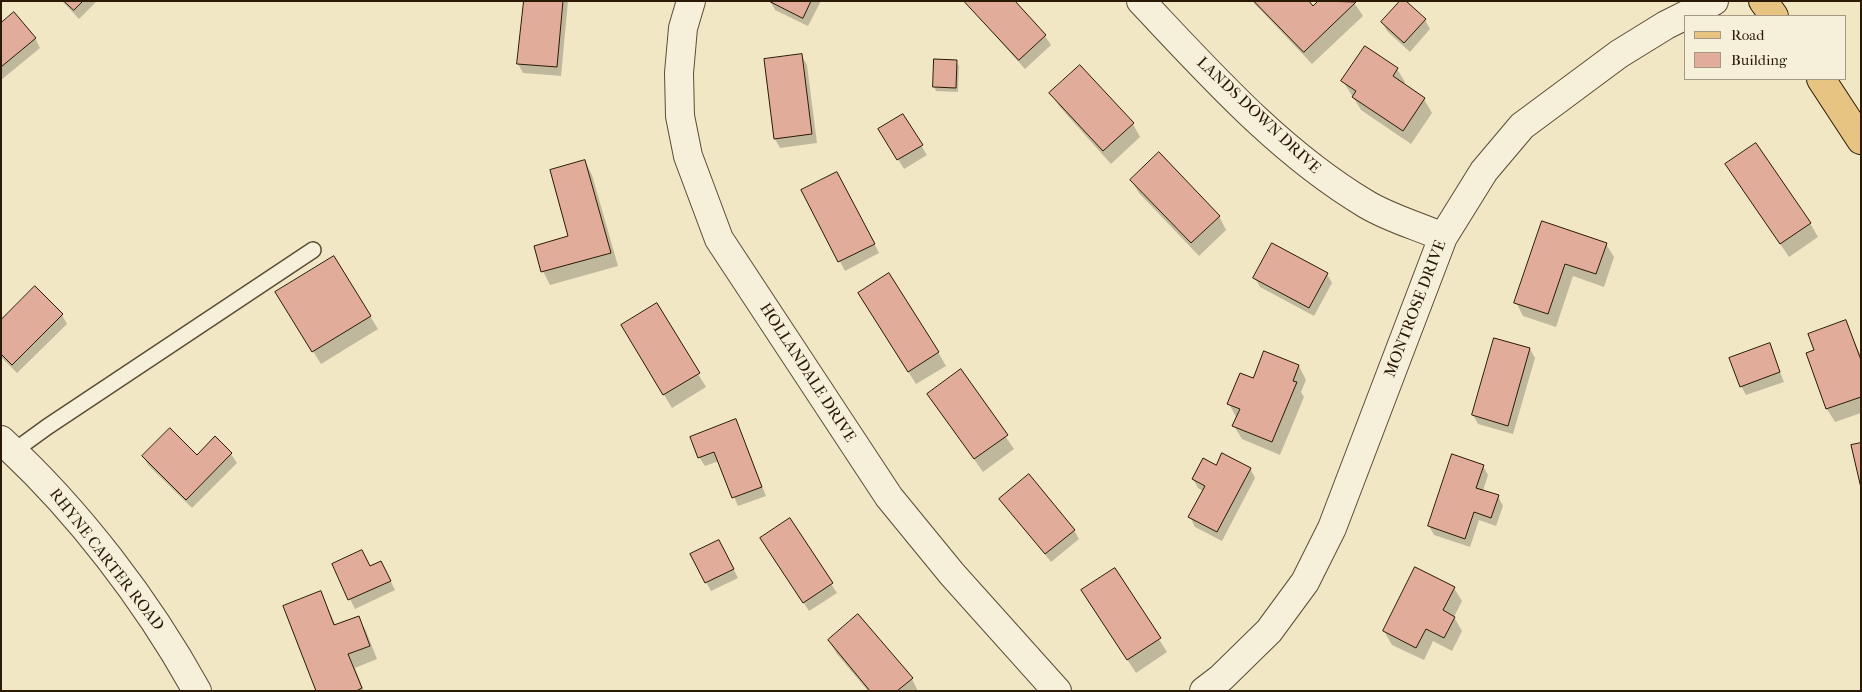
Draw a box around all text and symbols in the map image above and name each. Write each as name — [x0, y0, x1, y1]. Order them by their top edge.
legend — [1684, 15, 1847, 80]
text: Road — [1731, 26, 1764, 44]
text: Building — [1731, 51, 1787, 69]
street label: LANDS DOWN DRIVE — [1192, 54, 1324, 178]
street label: MONTROSE DRIVE — [1381, 238, 1451, 380]
street label: HOLLANDALE DRIVE — [755, 300, 859, 446]
street label: RHYNE CARTER ROAD — [45, 485, 167, 635]

